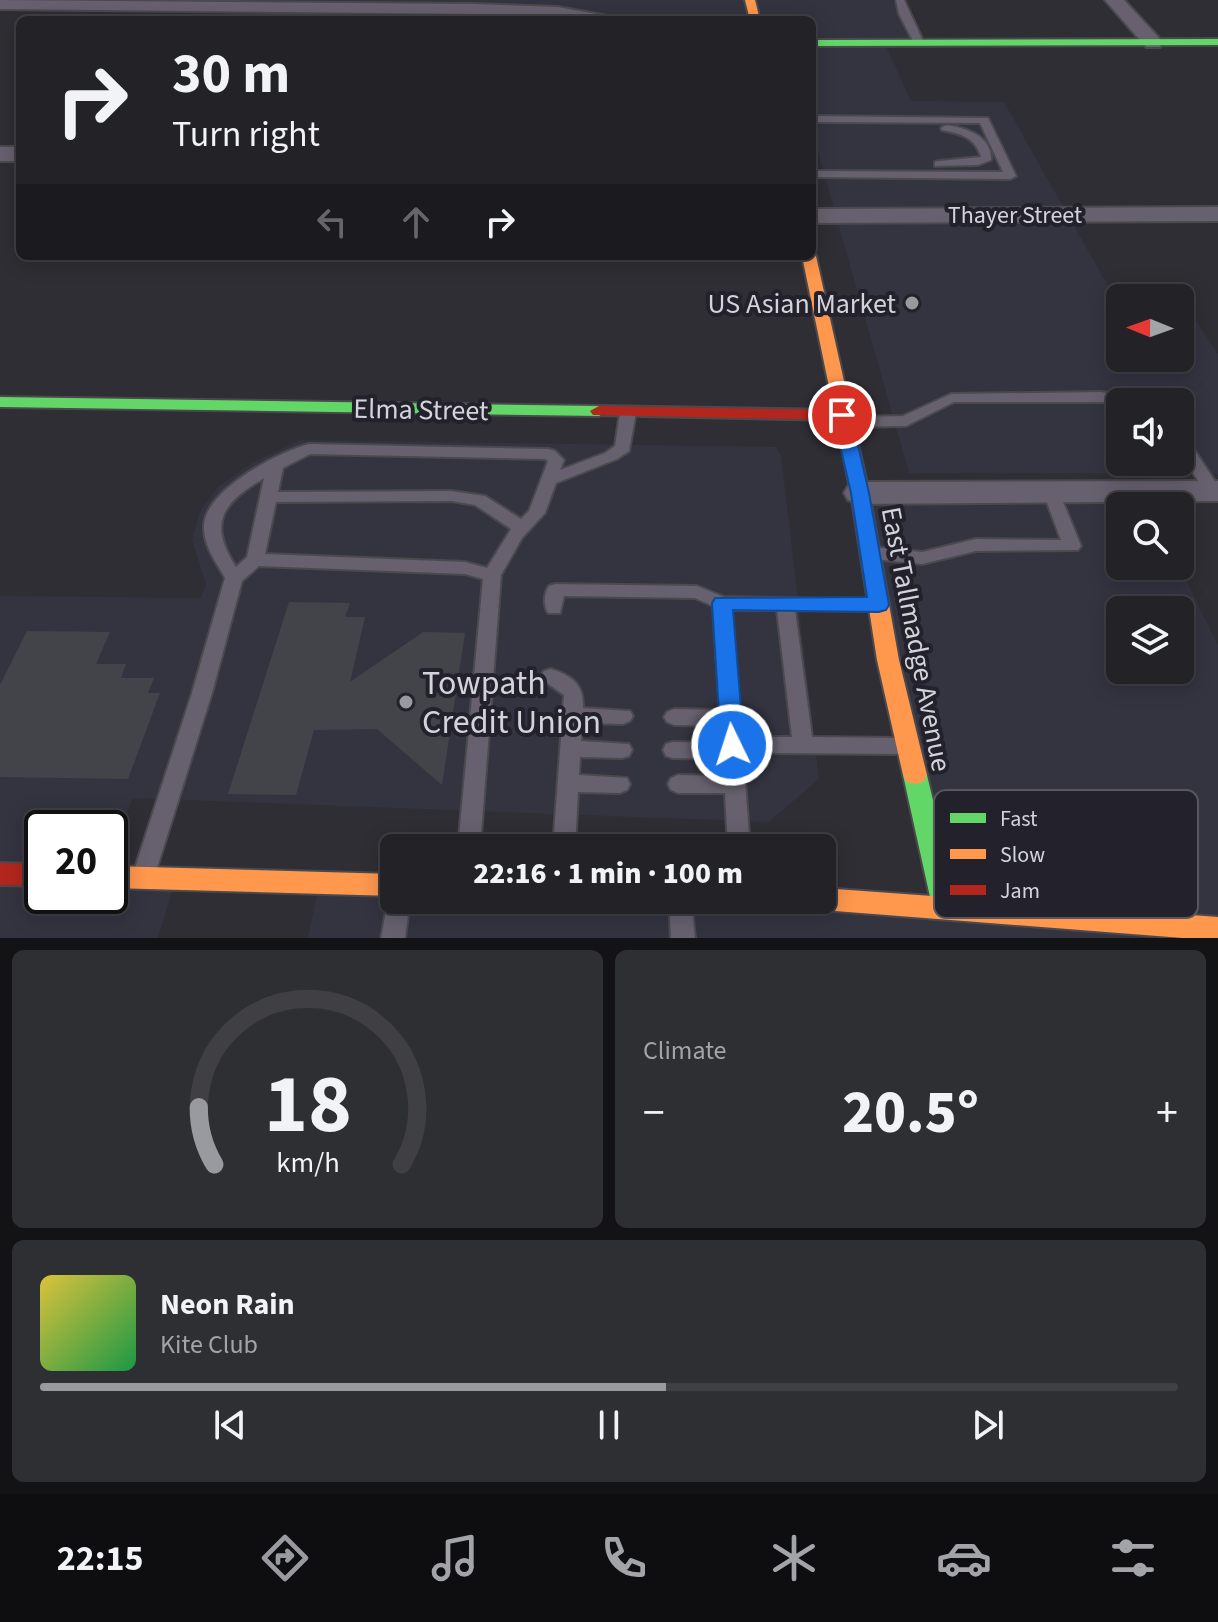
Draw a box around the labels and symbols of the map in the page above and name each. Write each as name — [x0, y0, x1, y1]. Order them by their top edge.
street label: Thayer Street — [948, 198, 1082, 233]
place label: US Asian Market — [708, 284, 897, 324]
north arrow — [1106, 284, 1194, 372]
marker: US Asian Market — [903, 294, 921, 312]
pin — [808, 381, 876, 449]
street label: Elma Street — [353, 389, 489, 431]
street label: East Tallmadge Avenue — [871, 503, 961, 775]
place label: Towpath Credit Union — [422, 659, 601, 747]
marker: Towpath Credit Union — [397, 693, 415, 711]
position arrow — [690, 703, 774, 787]
legend — [934, 790, 1198, 918]
text: Fast — [1000, 803, 1038, 835]
speed limit sign: 20 — [24, 810, 128, 914]
text: Slow — [1000, 839, 1045, 871]
text: Jam — [1000, 875, 1040, 907]

